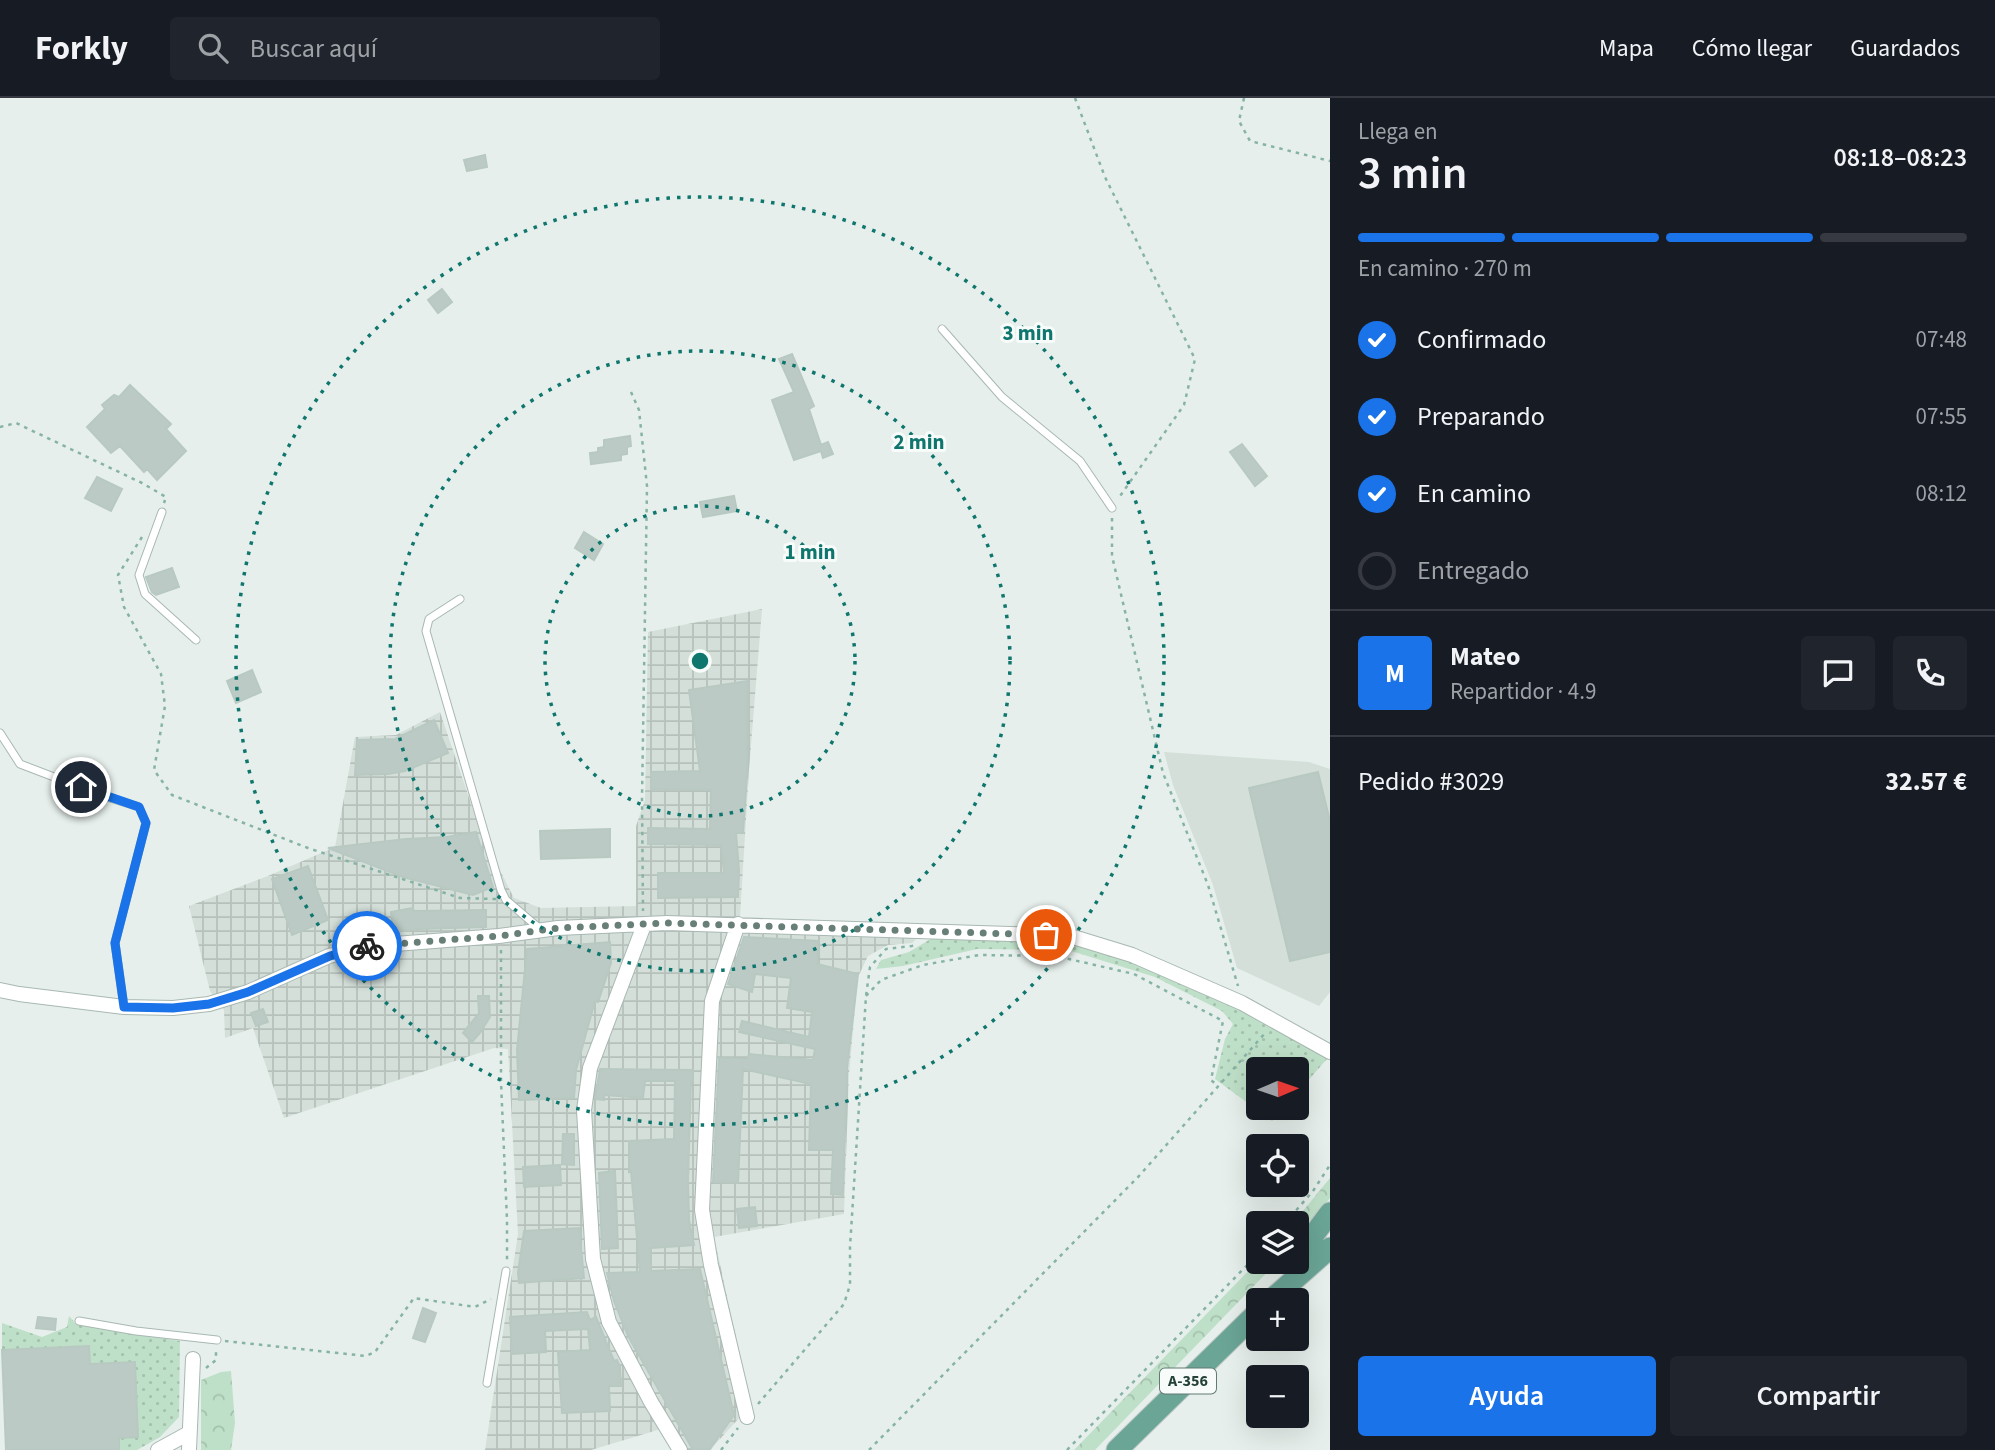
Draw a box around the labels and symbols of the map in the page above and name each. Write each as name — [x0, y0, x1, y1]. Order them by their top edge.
text: 3 min — [1002, 318, 1054, 348]
text: 2 min — [893, 427, 945, 457]
text: 1 min — [784, 537, 836, 567]
centre of rings — [688, 649, 712, 673]
pin — [51, 757, 111, 817]
pin — [1016, 905, 1076, 965]
courier — [332, 911, 402, 981]
north arrow — [1246, 1057, 1309, 1120]
road number: A-356 — [1160, 1368, 1216, 1394]

